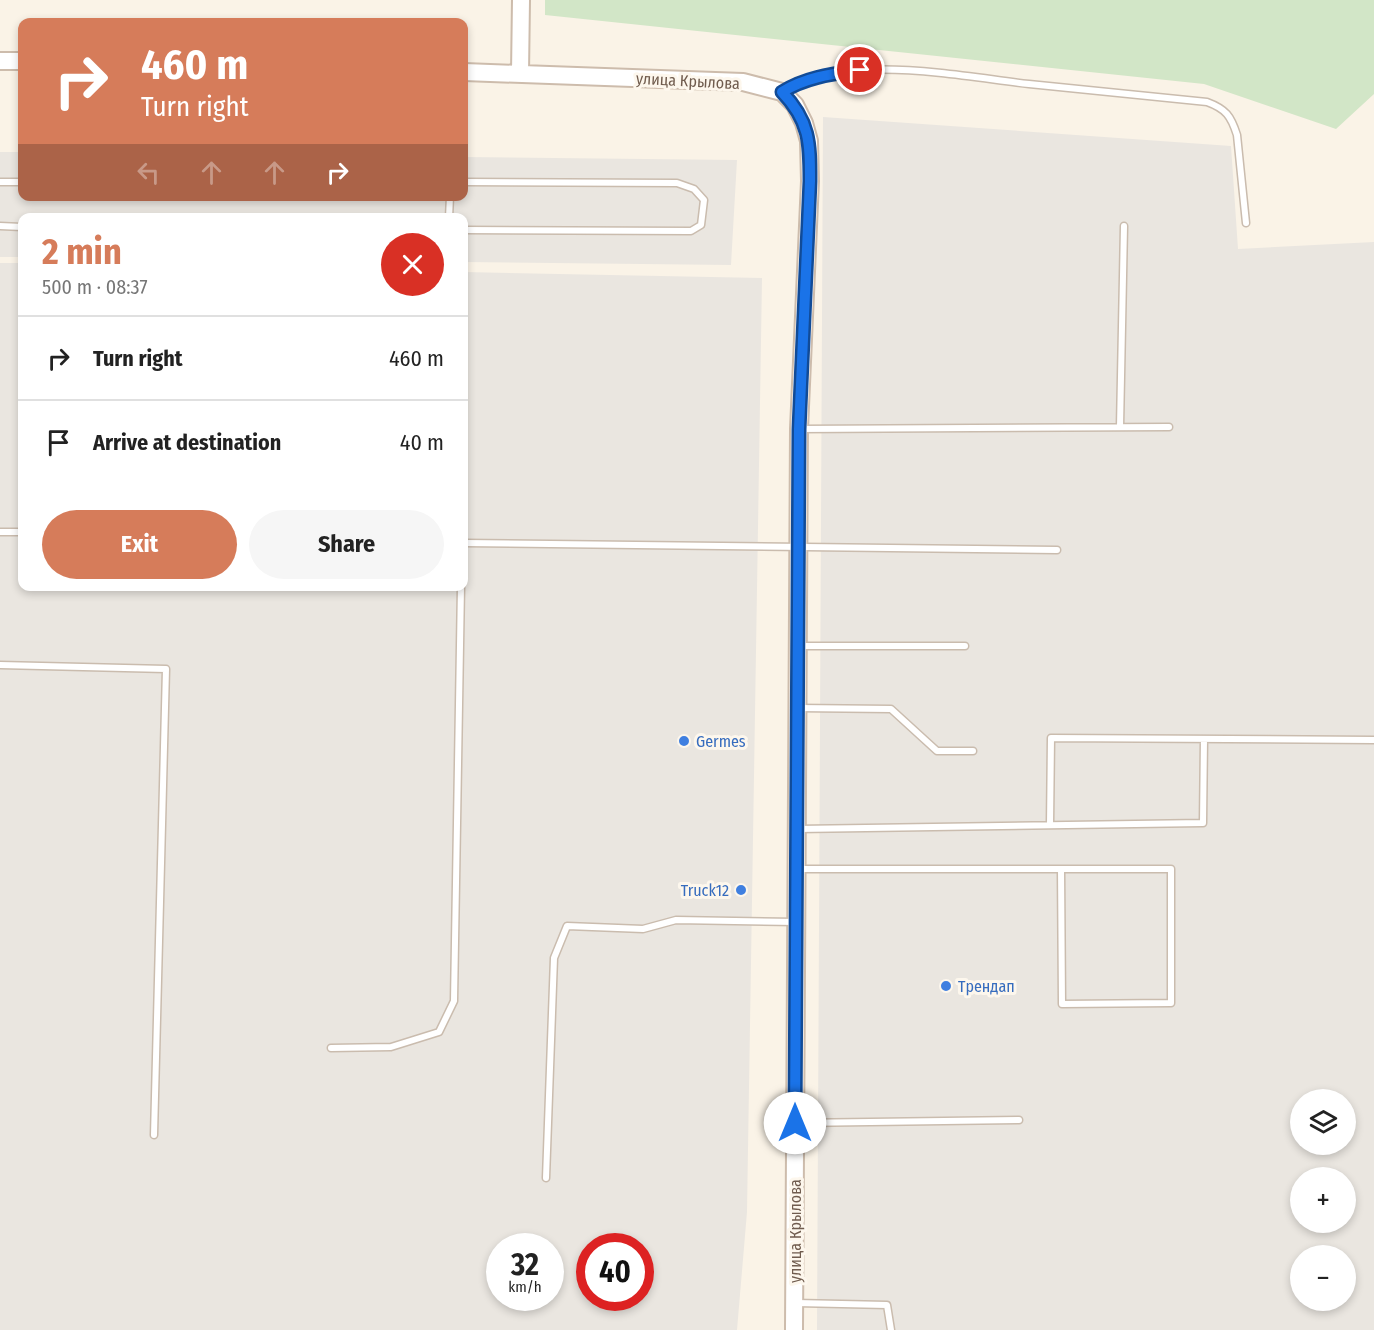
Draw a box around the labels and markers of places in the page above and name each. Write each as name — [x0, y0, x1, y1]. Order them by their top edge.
pin — [834, 44, 885, 95]
place label: Germes — [696, 732, 746, 751]
marker: Germes — [677, 734, 691, 748]
place label: Truck12 — [681, 881, 729, 900]
marker: Truck12 — [734, 883, 748, 897]
place label: Трендап — [958, 977, 1015, 996]
marker: Трендап — [939, 979, 953, 993]

